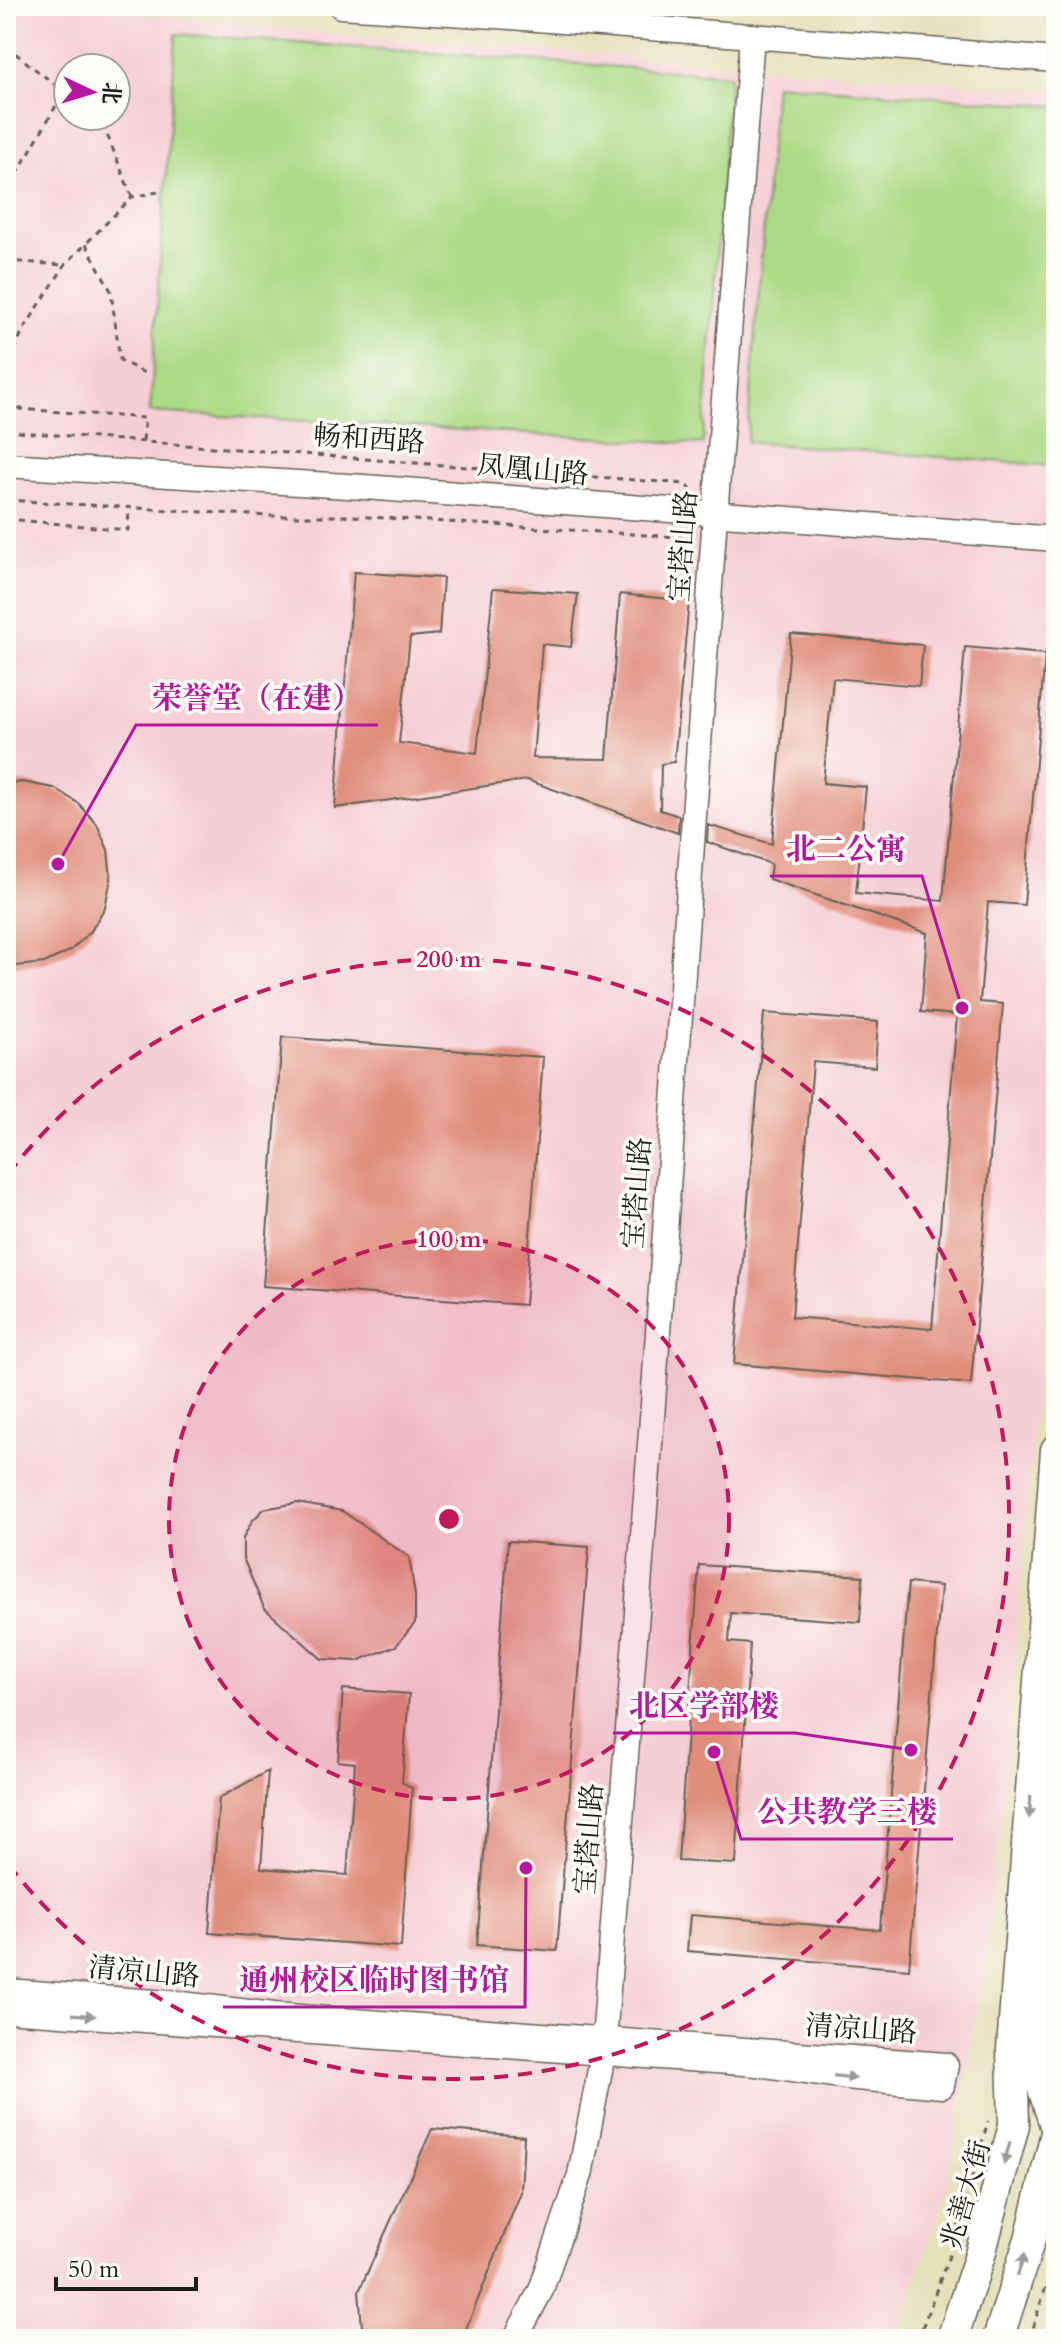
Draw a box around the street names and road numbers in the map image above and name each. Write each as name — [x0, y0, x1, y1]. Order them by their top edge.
street label: 畅和西路 — [312, 416, 426, 462]
street label: 凤凰山路 — [476, 446, 590, 494]
street label: 宝塔山路 — [660, 489, 706, 603]
street label: 宝塔山路 — [614, 1136, 660, 1250]
street label: 宝塔山路 — [566, 1782, 612, 1896]
street label: 清凉山路 — [87, 1948, 201, 1996]
street label: 清凉山路 — [804, 2006, 918, 2052]
street label: 兆善大街 — [932, 2136, 1000, 2254]

